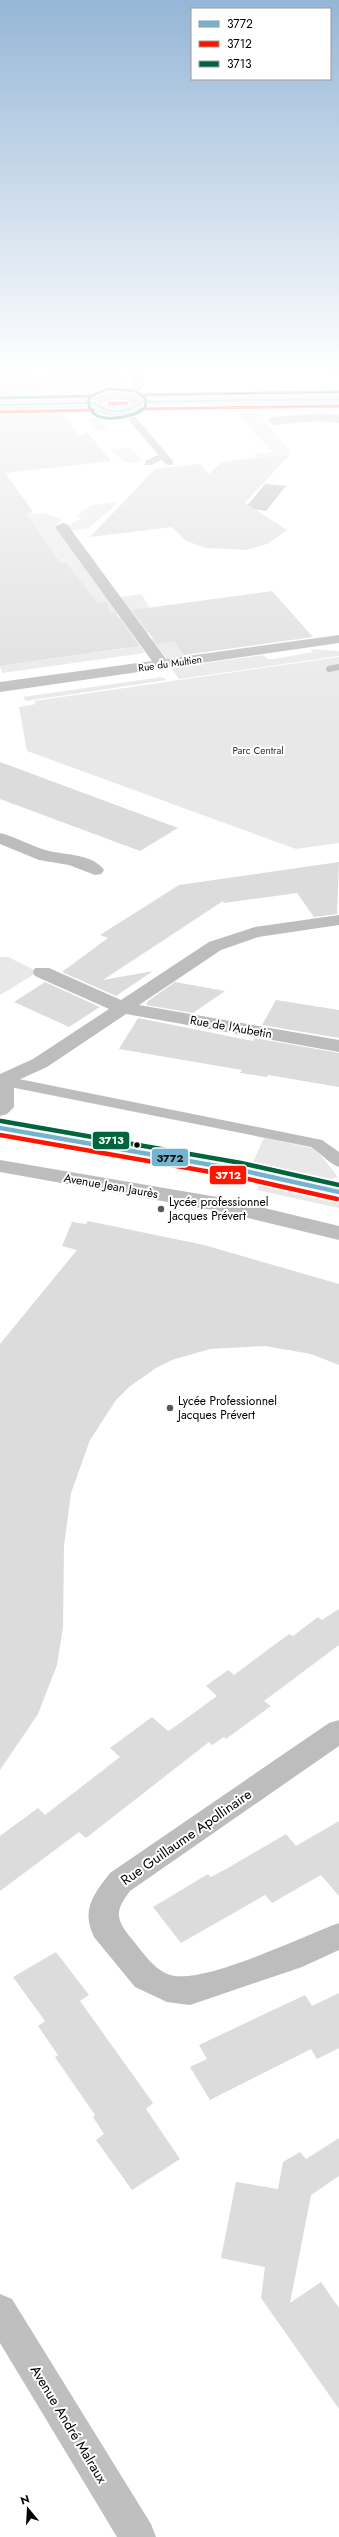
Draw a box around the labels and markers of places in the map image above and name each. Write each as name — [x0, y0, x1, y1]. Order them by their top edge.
unlabelled marker — [132, 1140, 142, 1150]
place label: Lycée professionnel Jacques Prévert — [167, 1193, 268, 1225]
marker: Lycée professionnel Jacques Prévert — [156, 1204, 166, 1214]
place label: Lycée Professionnel Jacques Prévert — [176, 1392, 277, 1424]
marker: Lycée Professionnel Jacques Prévert — [165, 1403, 175, 1413]

